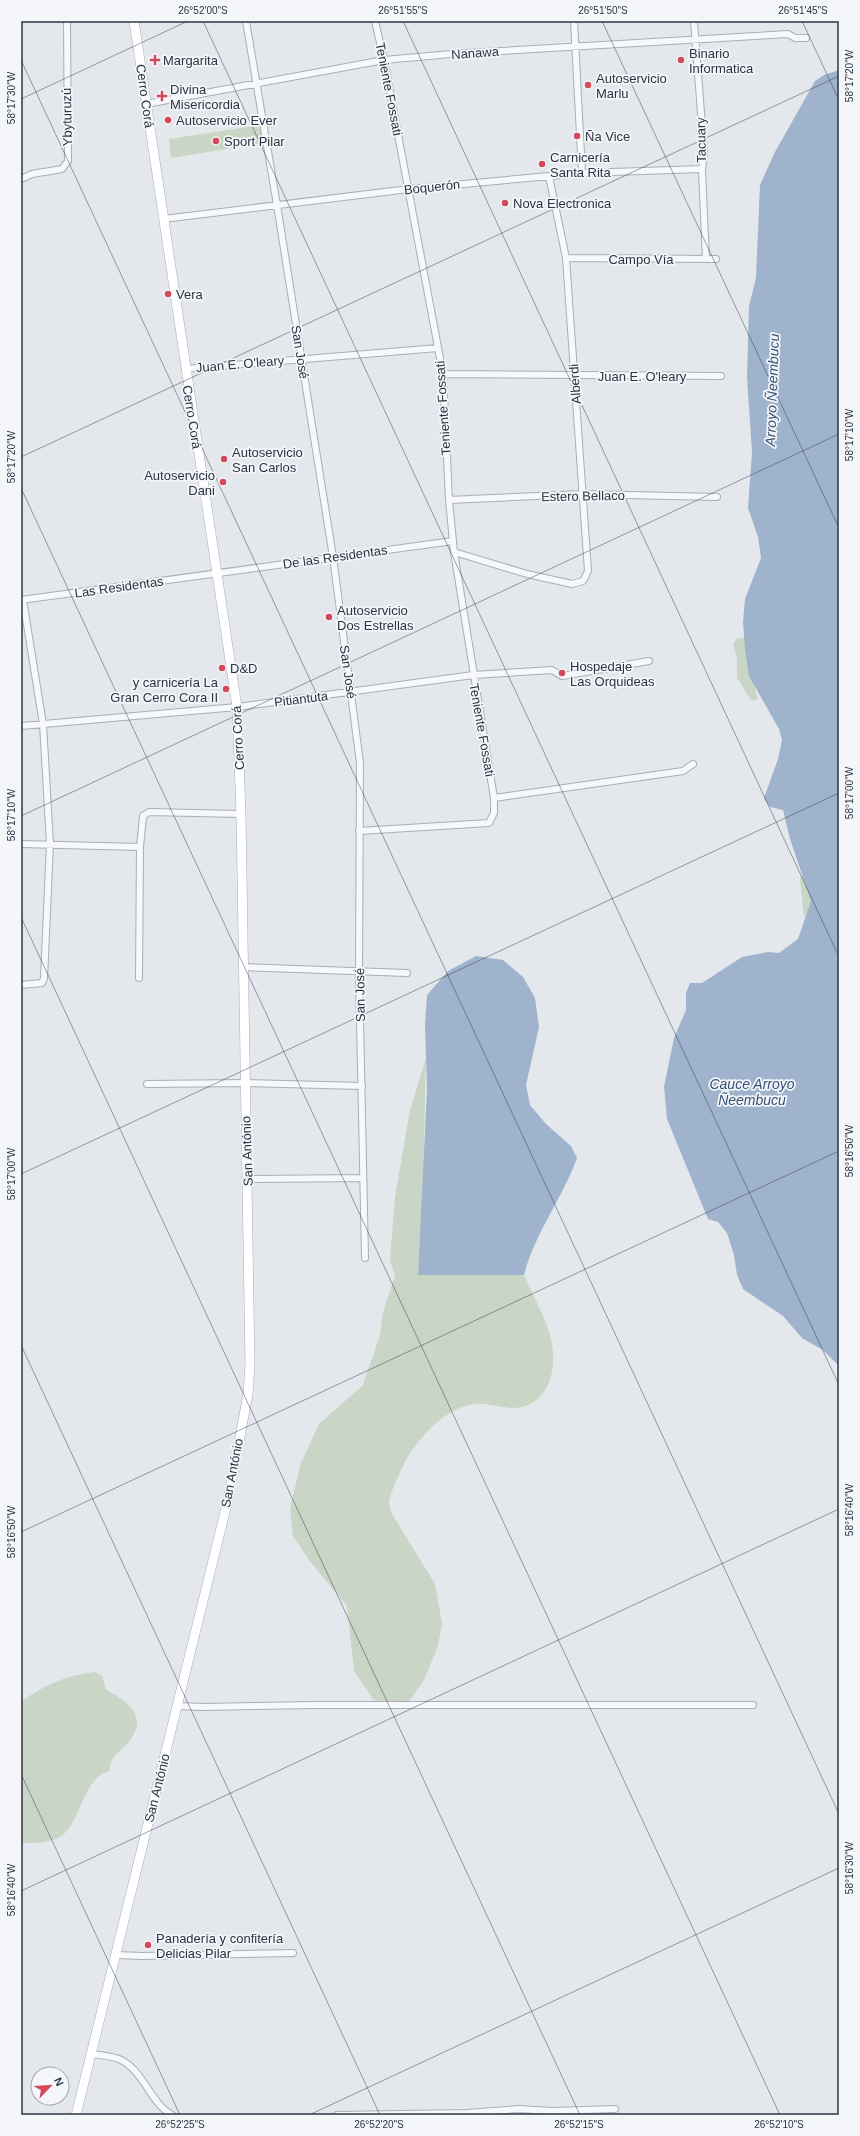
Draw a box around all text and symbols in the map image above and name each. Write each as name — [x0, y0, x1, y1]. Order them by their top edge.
text: 26°52'00"S — [178, 5, 228, 16]
text: 26°51'55"S — [378, 5, 428, 16]
text: 26°51'50"S — [578, 5, 628, 16]
text: 26°51'45"S — [778, 5, 828, 16]
street label: Teniente Fossati — [373, 41, 405, 137]
street label: Nanawa — [451, 44, 500, 62]
place label: Binario Informatica — [689, 46, 754, 76]
text: 58°17'20"W — [844, 49, 855, 102]
place label: Margarita — [163, 53, 219, 68]
marker: Margarita — [150, 55, 160, 65]
marker: Binario Informatica — [676, 55, 686, 65]
street label: Cerro Corá — [133, 63, 157, 130]
text: 58°17'30"W — [6, 71, 17, 124]
place label: Autoservicio Marlu — [596, 71, 667, 101]
marker: Autoservicio Marlu — [583, 80, 593, 90]
place label: Divina Misericordia — [170, 82, 241, 112]
street label: Ybyturuzú — [59, 88, 75, 146]
marker: Divina Misericordia — [157, 91, 167, 101]
place label: Autoservicio Ever — [176, 113, 278, 128]
marker: Autoservicio Ever — [163, 115, 173, 125]
street label: Tacuary — [693, 117, 709, 163]
place label: Ña Vice — [585, 129, 630, 144]
marker: Ña Vice — [572, 131, 582, 141]
place label: Sport Pilar — [224, 134, 285, 149]
marker: Sport Pilar — [211, 136, 221, 146]
place label: Carnicería Santa Rita — [550, 150, 611, 180]
marker: Carnicería Santa Rita — [537, 159, 547, 169]
street label: Boquerón — [403, 177, 461, 197]
place label: Nova Electronica — [513, 196, 612, 211]
marker: Nova Electronica — [500, 198, 510, 208]
street label: Campo Vía — [608, 252, 674, 267]
place label: Vera — [176, 287, 204, 302]
marker: Vera — [163, 289, 173, 299]
street label: San José — [288, 324, 312, 380]
water label: Arroyo Ñeembucu — [762, 333, 782, 448]
street label: Juan E. O'leary — [195, 353, 285, 375]
street label: Teniente Fossati — [432, 360, 454, 456]
street label: Alberdi — [566, 363, 584, 405]
street label: Juan E. O'leary — [598, 369, 687, 384]
street label: Cerro Corá — [180, 384, 205, 451]
text: 58°17'10"W — [844, 408, 855, 461]
text: 58°17'20"W — [6, 430, 17, 483]
place label: Autoservicio San Carlos — [232, 445, 303, 475]
marker: Autoservicio San Carlos — [219, 454, 229, 464]
place label: Autoservicio Dani — [144, 468, 215, 498]
marker: Autoservicio Dani — [218, 477, 228, 487]
street label: Estero Bellaco — [541, 488, 625, 504]
street label: De las Residentas — [282, 542, 389, 572]
street label: Las Residentas — [74, 573, 165, 601]
place label: Autoservicio Dos Estrellas — [337, 603, 414, 633]
marker: Autoservicio Dos Estrellas — [324, 612, 334, 622]
street label: San José — [337, 644, 359, 700]
place label: Hospedaje Las Orquideas — [570, 659, 655, 689]
place label: D&D — [230, 661, 257, 676]
marker: D&D — [217, 663, 227, 673]
marker: Hospedaje Las Orquideas — [557, 668, 567, 678]
place label: y carnicería La Gran Cerro Cora II — [110, 675, 219, 705]
street label: Teniente Fossati — [466, 682, 498, 778]
marker: y carnicería La Gran Cerro Cora II — [221, 684, 231, 694]
street label: Pitiantuta — [273, 688, 330, 710]
street label: Cerro Corá — [229, 705, 247, 770]
text: 58°17'00"W — [844, 766, 855, 819]
text: 58°17'10"W — [6, 788, 17, 841]
street label: San José — [352, 968, 368, 1022]
water label: Cauce Arroyo Ñeembucu — [709, 1076, 795, 1108]
street label: San António — [238, 1116, 256, 1186]
text: 58°16'50"W — [844, 1124, 855, 1177]
text: 58°17'00"W — [6, 1147, 17, 1200]
street label: San António — [218, 1437, 246, 1509]
text: 58°16'40"W — [844, 1483, 855, 1536]
text: 58°16'50"W — [6, 1505, 17, 1558]
street label: San António — [141, 1752, 173, 1824]
text: 58°16'30"W — [844, 1841, 855, 1894]
text: 58°16'40"W — [6, 1863, 17, 1916]
place label: Panadería y confitería Delicias Pilar — [156, 1931, 284, 1961]
marker: Panadería y confitería Delicias Pilar — [143, 1940, 153, 1950]
north arrow — [30, 2066, 70, 2106]
text: N — [52, 2076, 66, 2088]
text: 26°52'25"S — [155, 2119, 205, 2130]
text: 26°52'20"S — [354, 2119, 404, 2130]
text: 26°52'15"S — [554, 2119, 604, 2130]
text: 26°52'10"S — [754, 2119, 804, 2130]

